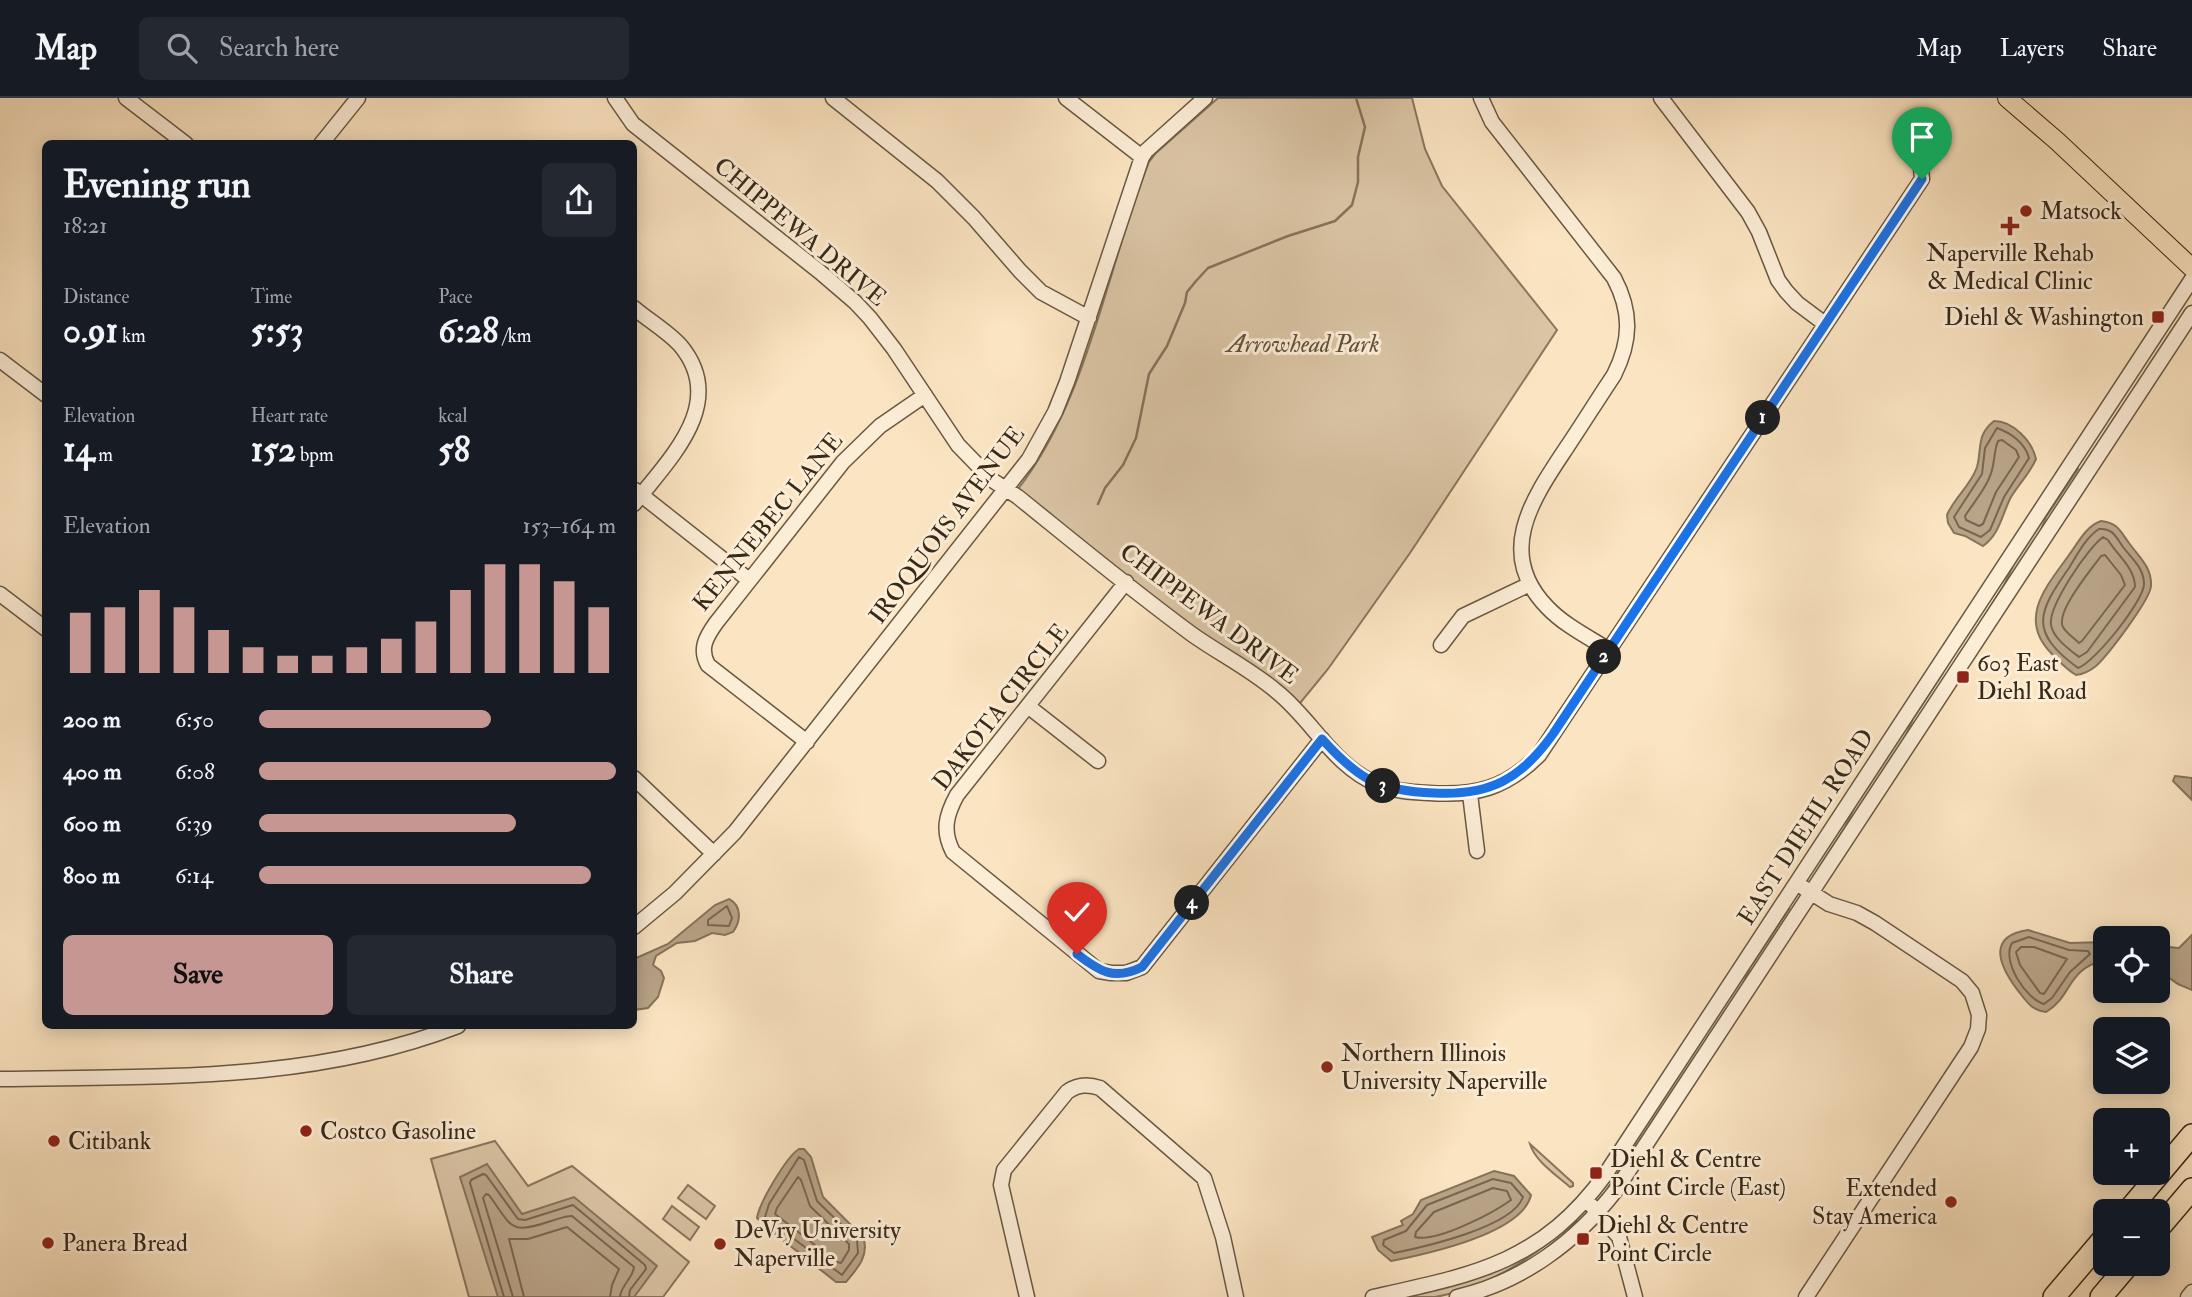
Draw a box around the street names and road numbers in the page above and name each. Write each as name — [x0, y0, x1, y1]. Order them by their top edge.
street label: CHIPPEWA DRIVE — [707, 151, 893, 313]
street label: IROQUOIS AVENUE — [862, 420, 1032, 630]
street label: KENNEBEC LANE — [686, 426, 850, 618]
street label: CHIPPEWA DRIVE — [1113, 537, 1305, 691]
street label: DAKOTA CIRCLE — [926, 617, 1076, 797]
street label: EAST DIEHL ROAD — [1731, 723, 1881, 931]

